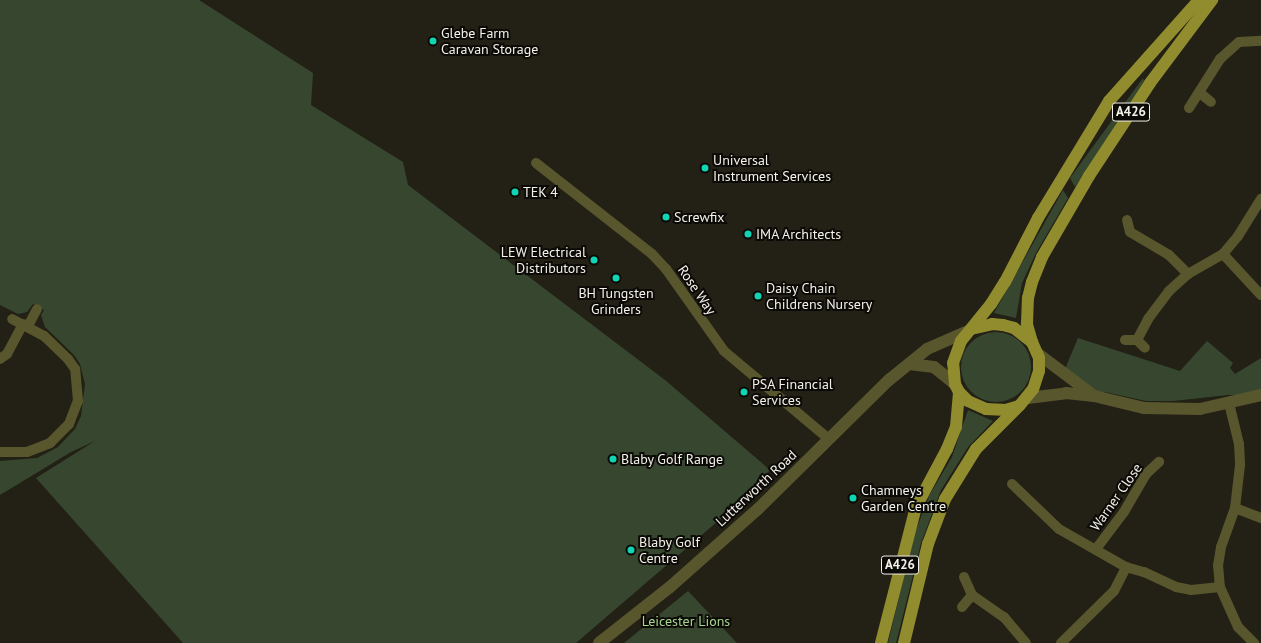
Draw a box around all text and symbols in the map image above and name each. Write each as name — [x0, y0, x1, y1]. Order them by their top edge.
place label: Glebe Farm Caravan Storage — [441, 25, 538, 58]
marker: Glebe Farm Caravan Storage — [428, 36, 438, 46]
road number: A426 — [1112, 101, 1150, 123]
place label: Universal Instrument Services — [713, 152, 831, 184]
marker: Universal Instrument Services — [700, 163, 710, 173]
place label: TEK 4 — [523, 184, 558, 200]
marker: TEK 4 — [510, 187, 520, 197]
place label: Screwfix — [674, 209, 725, 225]
marker: Screwfix — [661, 212, 671, 222]
place label: IMA Architects — [756, 226, 842, 242]
marker: IMA Architects — [743, 229, 753, 239]
place label: LEW Electrical Distributors — [500, 244, 586, 276]
marker: LEW Electrical Distributors — [589, 255, 599, 265]
street label: Rose Way — [674, 262, 720, 318]
marker: BH Tungsten Grinders — [611, 273, 621, 283]
place label: Daisy Chain Childrens Nursery — [766, 280, 872, 312]
place label: BH Tungsten Grinders — [578, 285, 654, 318]
marker: Daisy Chain Childrens Nursery — [753, 291, 763, 301]
place label: PSA Financial Services — [752, 376, 834, 408]
marker: PSA Financial Services — [739, 387, 749, 397]
street label: Lutterworth Road — [712, 446, 800, 530]
place label: Blaby Golf Range — [621, 451, 724, 467]
marker: Blaby Golf Range — [608, 454, 618, 464]
street label: Warner Close — [1087, 460, 1145, 534]
place label: Chamneys Garden Centre — [861, 482, 946, 514]
marker: Chamneys Garden Centre — [848, 493, 858, 503]
place label: Blaby Golf Centre — [639, 534, 700, 566]
marker: Blaby Golf Centre — [626, 545, 636, 555]
road number: A426 — [881, 554, 919, 576]
park label: Leicester Lions — [642, 613, 730, 629]

